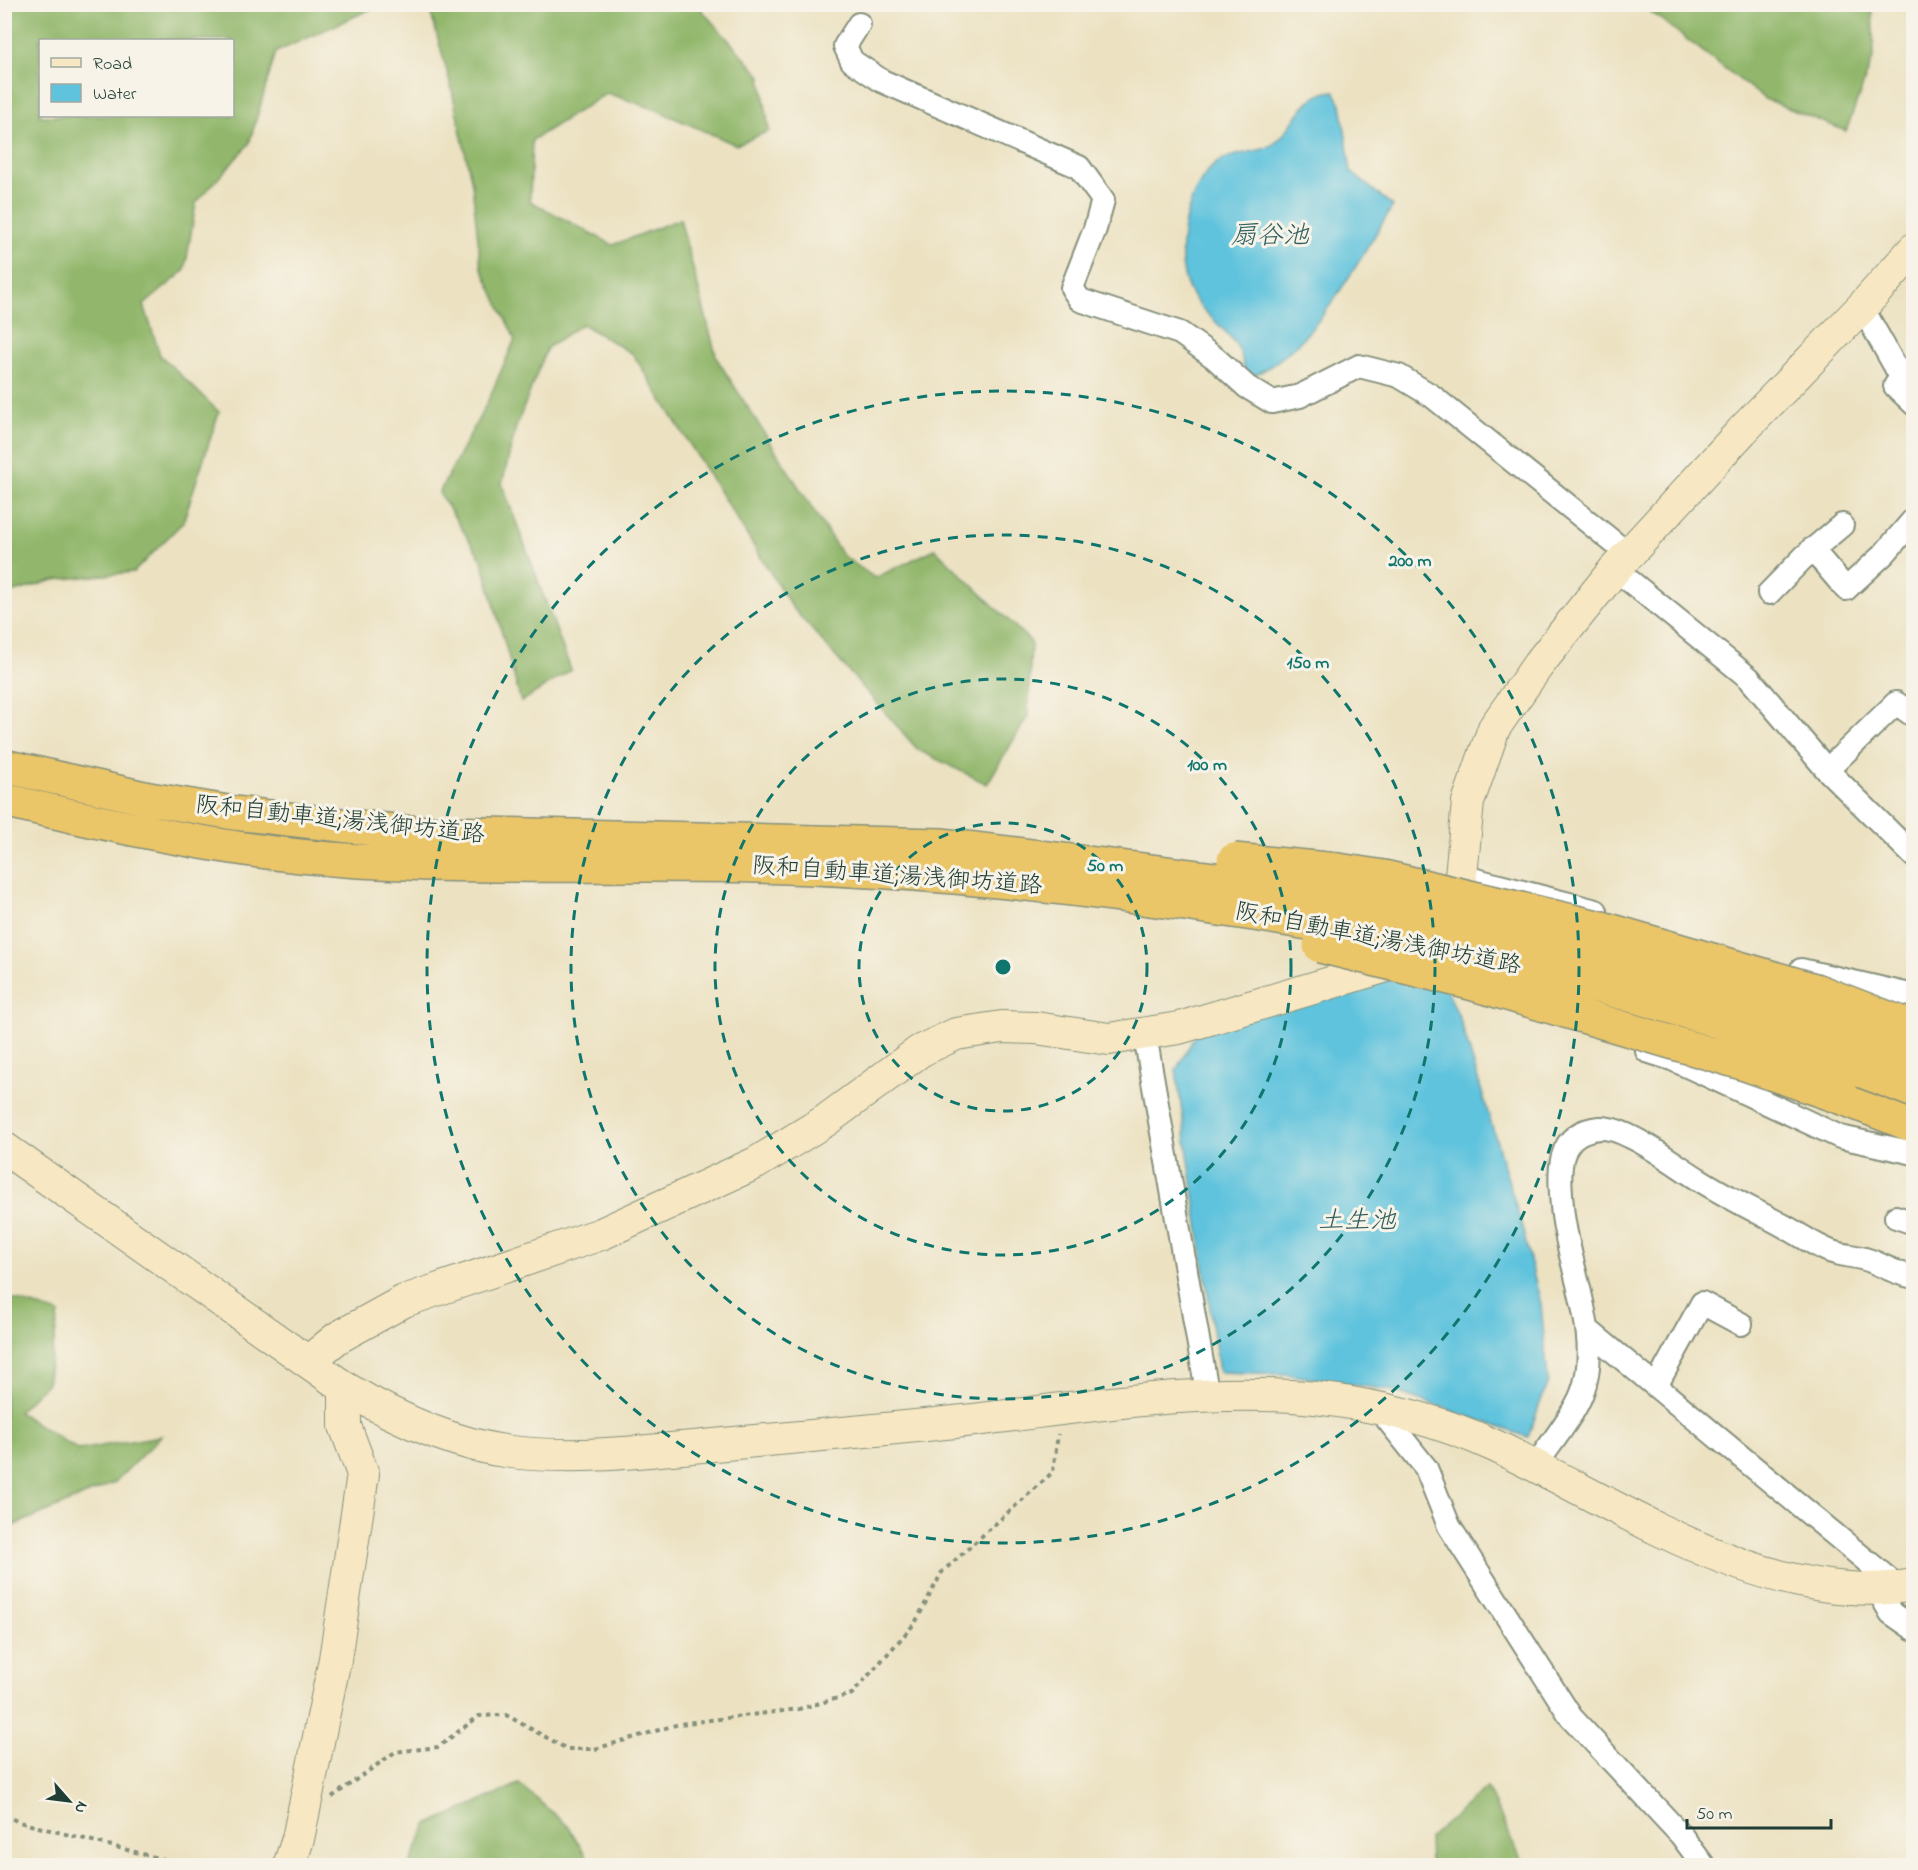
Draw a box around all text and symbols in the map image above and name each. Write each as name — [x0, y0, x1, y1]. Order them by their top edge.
legend — [39, 39, 234, 117]
text: Road — [93, 52, 132, 78]
text: Water — [93, 82, 137, 108]
water label: 扇谷池 — [1231, 218, 1310, 256]
text: 200 m — [1388, 549, 1432, 575]
text: 150 m — [1287, 651, 1329, 677]
text: 100 m — [1187, 753, 1227, 779]
street label: 阪和自動車道;湯浅御坊道路 — [193, 788, 487, 854]
street label: 阪和自動車道;湯浅御坊道路 — [751, 849, 1043, 905]
text: 50 m — [1087, 854, 1123, 880]
street label: 阪和自動車道;湯浅御坊道路 — [1232, 895, 1524, 985]
centre of rings — [993, 957, 1013, 977]
water label: 土生池 — [1318, 1203, 1397, 1241]
north arrow — [39, 1771, 99, 1831]
scale bar — [1687, 1792, 1831, 1830]
text: N — [67, 1797, 94, 1818]
text: 50 m — [1696, 1802, 1733, 1828]

